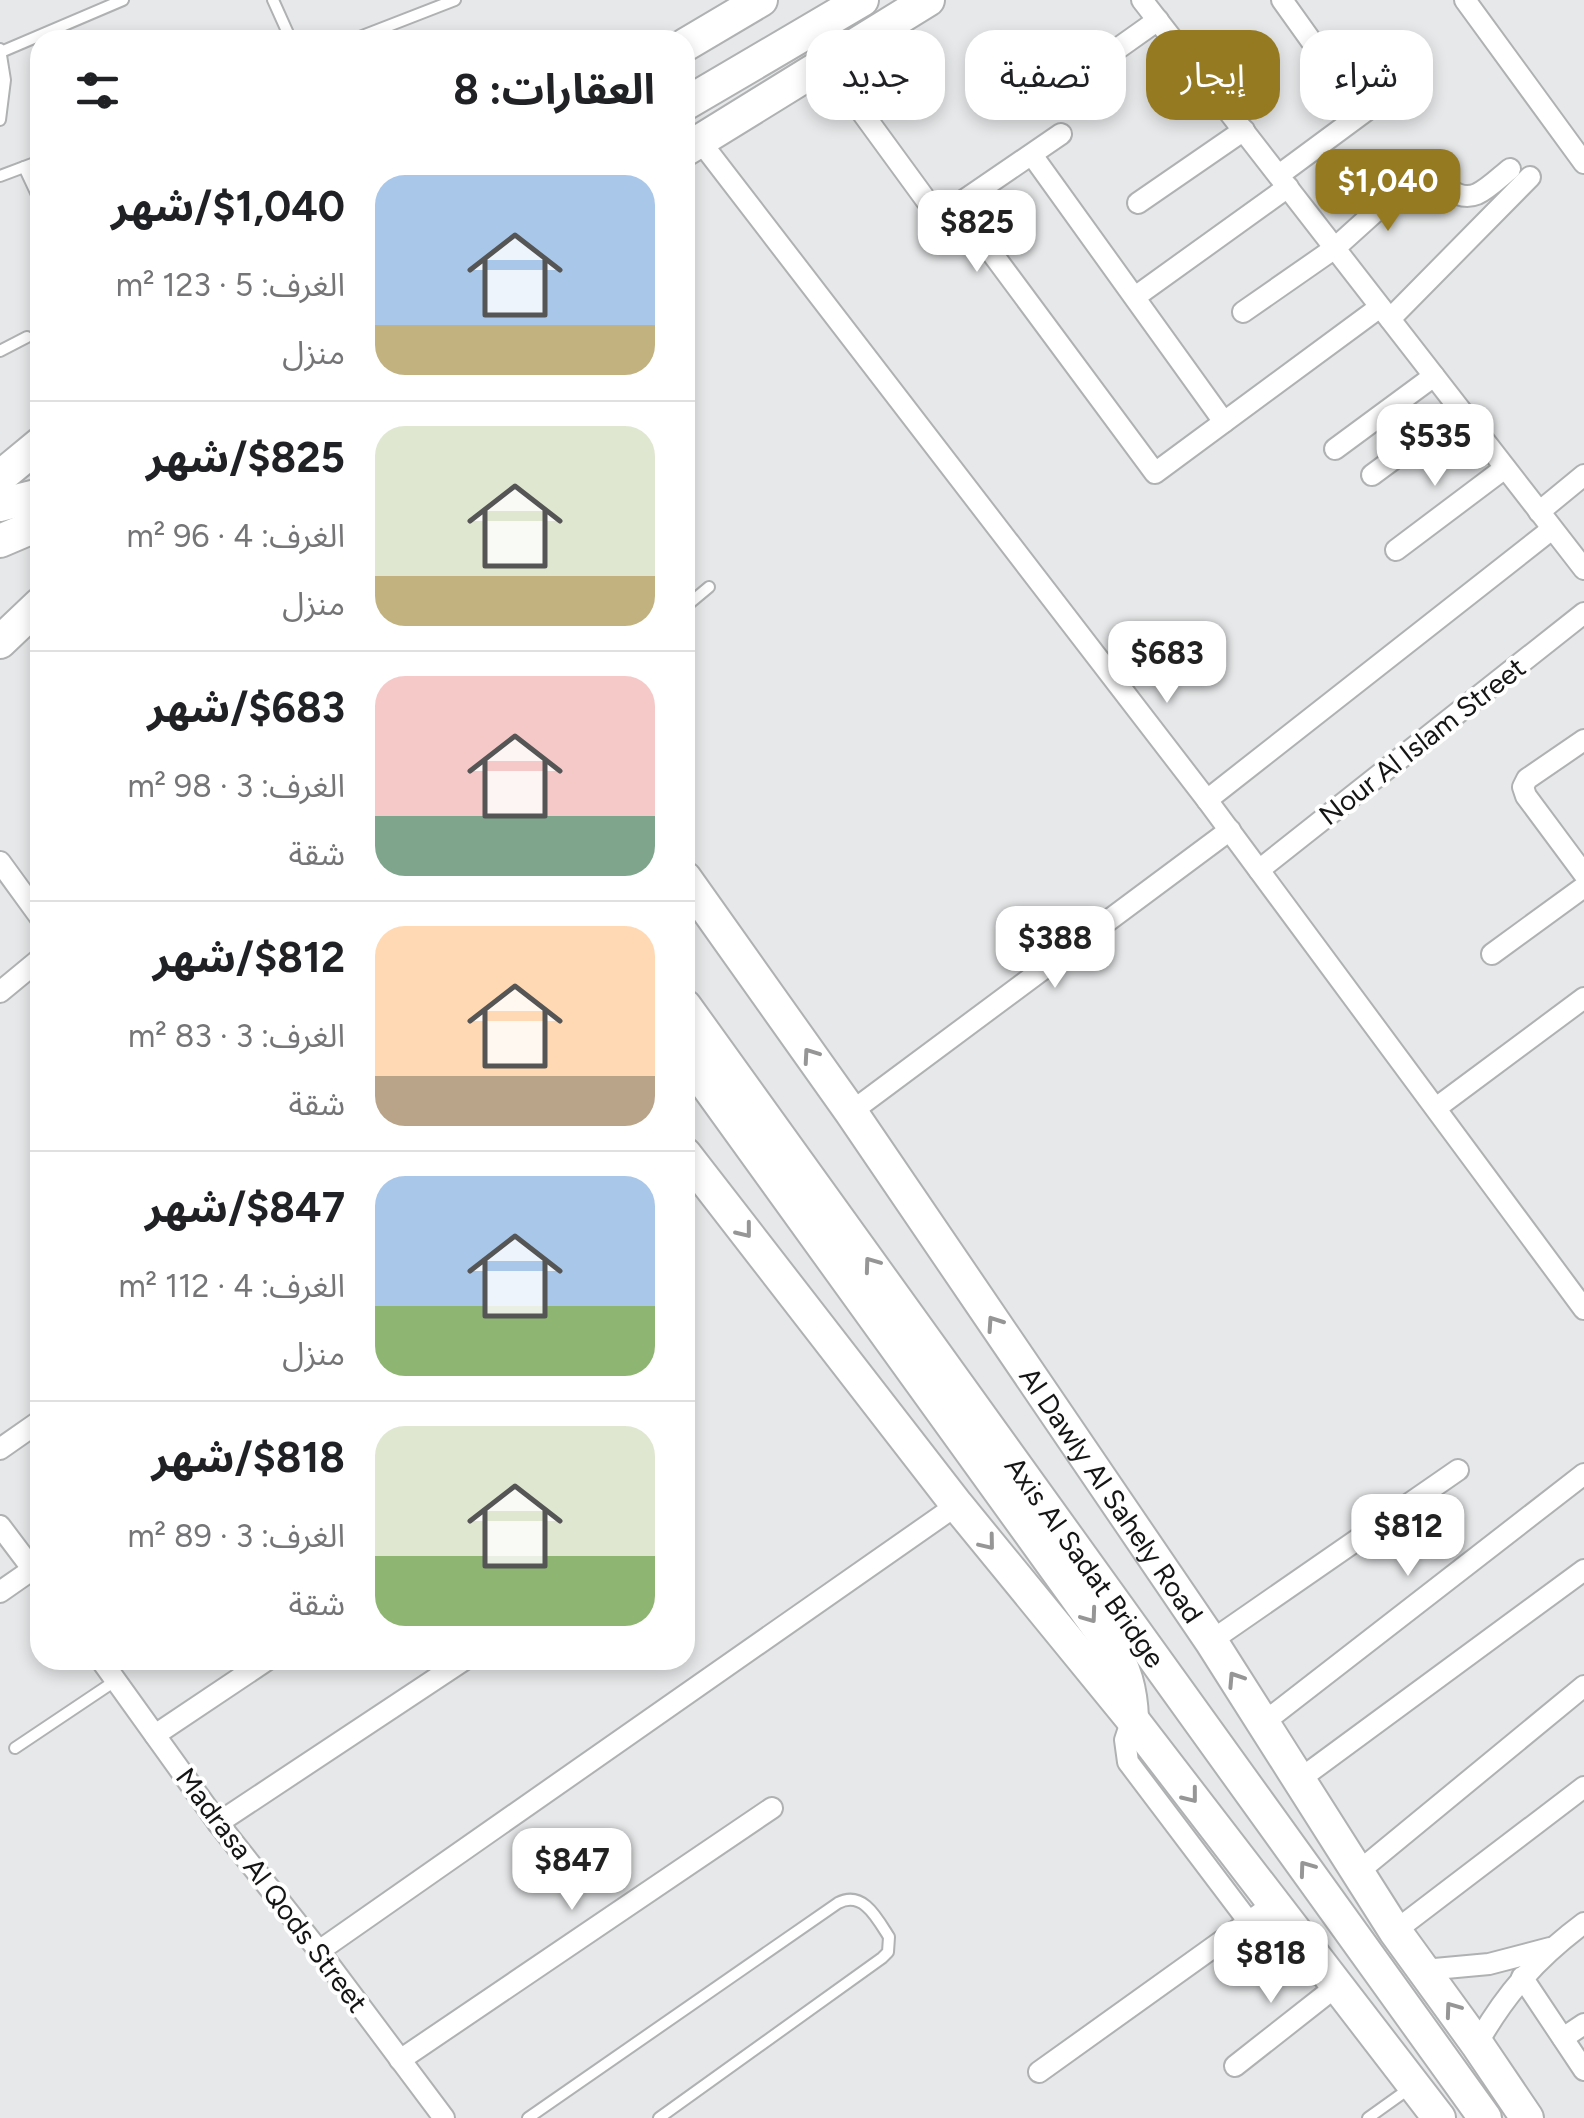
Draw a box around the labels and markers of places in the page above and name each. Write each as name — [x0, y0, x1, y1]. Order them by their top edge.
pin: $1,040 — [1307, 149, 1469, 234]
pin: $825 — [918, 190, 1036, 275]
pin: $535 — [1376, 404, 1494, 489]
pin: $683 — [1108, 621, 1226, 706]
pin: $388 — [996, 906, 1114, 991]
pin: $812 — [1349, 1494, 1467, 1579]
pin: $847 — [513, 1828, 631, 1913]
pin: $818 — [1212, 1921, 1330, 2006]

